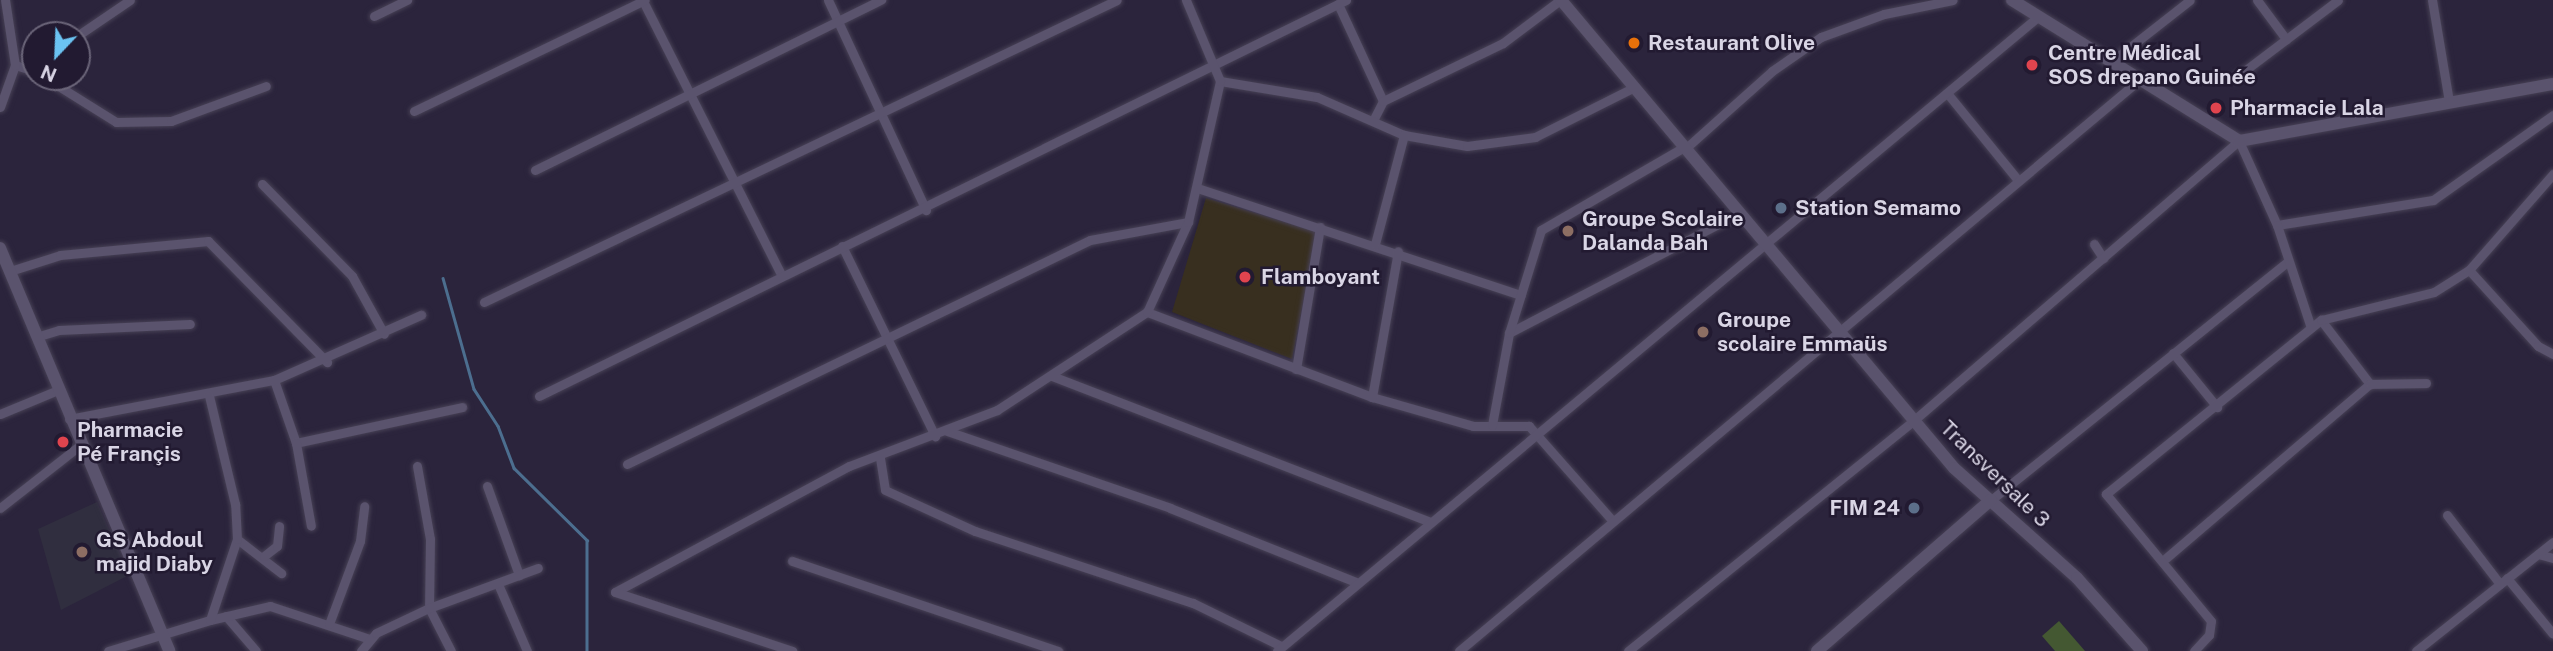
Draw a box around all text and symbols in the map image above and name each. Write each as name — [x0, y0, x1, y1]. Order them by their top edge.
north arrow — [21, 21, 91, 91]
place label: Restaurant Olive — [1648, 30, 1815, 56]
marker: Restaurant Olive — [1626, 35, 1642, 51]
place label: Centre Médical SOS drepano Guinée — [2048, 40, 2256, 90]
marker: Centre Médical SOS drepano Guinée — [2022, 55, 2042, 75]
text: N — [37, 60, 60, 87]
place label: Pharmacie Lala — [2230, 95, 2384, 121]
marker: Pharmacie Lala — [2208, 100, 2224, 116]
place label: Station Semamo — [1795, 195, 1961, 221]
marker: Station Semamo — [1773, 200, 1789, 216]
place label: Groupe Scolaire Dalanda Bah — [1582, 206, 1744, 256]
marker: Groupe Scolaire Dalanda Bah — [1560, 223, 1576, 239]
place label: Flamboyant — [1261, 264, 1380, 290]
marker: Flamboyant — [1235, 267, 1255, 287]
place label: Groupe scolaire Emmaüs — [1717, 307, 1888, 357]
marker: Groupe scolaire Emmaüs — [1695, 324, 1711, 340]
street label: Transversale 3 — [1935, 415, 2055, 533]
place label: Pharmacie Pé Françis — [77, 417, 183, 467]
marker: Pharmacie Pé Françis — [55, 434, 71, 450]
place label: FIM 24 — [1830, 495, 1900, 521]
marker: FIM 24 — [1906, 500, 1922, 516]
place label: GS Abdoul majid Diaby — [96, 527, 213, 577]
marker: GS Abdoul majid Diaby — [74, 544, 90, 560]

